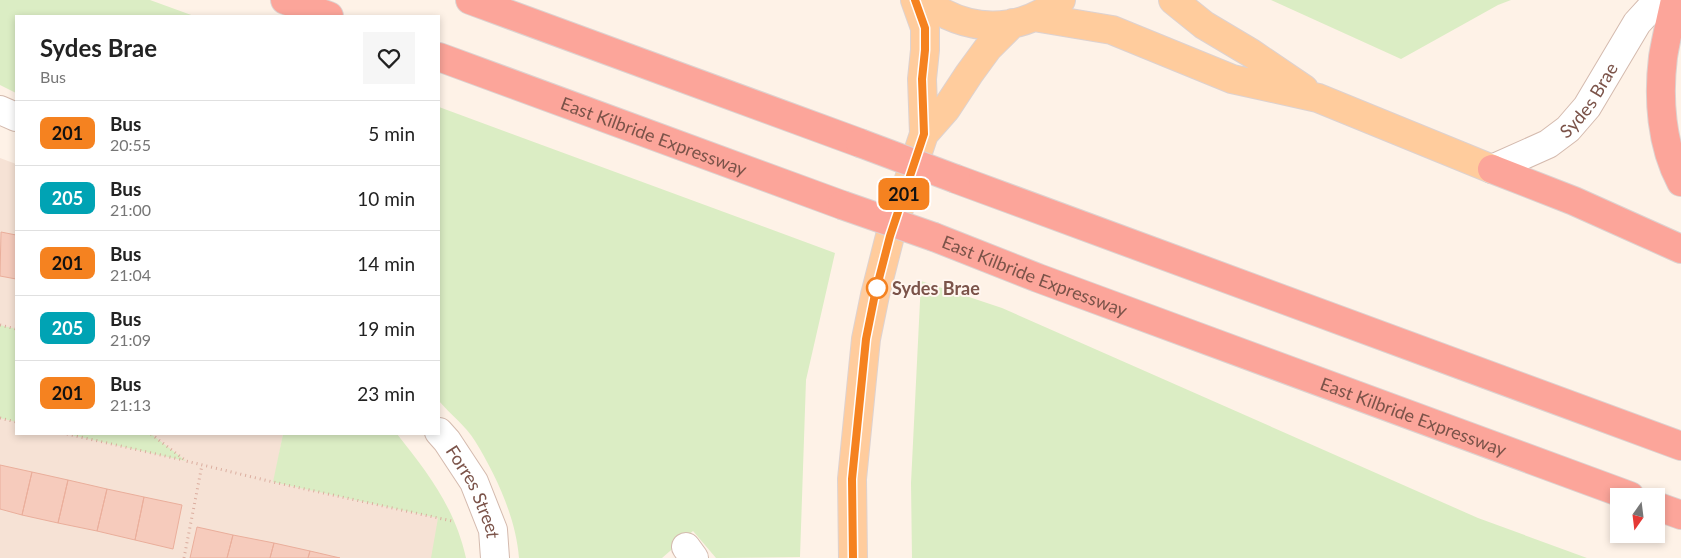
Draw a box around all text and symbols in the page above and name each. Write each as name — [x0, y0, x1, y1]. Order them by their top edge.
button: heart — [363, 32, 415, 84]
text: Sydes Brae — [40, 33, 157, 62]
street label: Sydes Brae — [1555, 58, 1622, 142]
text: Bus — [40, 67, 66, 86]
street label: East Kilbride Expressway — [558, 92, 751, 180]
text: Bus — [110, 112, 141, 135]
text: 201 — [52, 122, 83, 144]
text: 5 min — [368, 122, 415, 145]
text: 20:55 — [110, 135, 151, 154]
text: Bus — [110, 177, 141, 200]
line badge: 201 — [875, 178, 933, 210]
text: 201 — [888, 183, 920, 205]
text: 205 — [52, 187, 83, 209]
text: 10 min — [357, 187, 415, 210]
text: 21:00 — [110, 200, 151, 219]
street label: East Kilbride Expressway — [939, 230, 1131, 321]
text: Bus — [110, 242, 141, 265]
text: 201 — [52, 252, 83, 274]
text: 14 min — [357, 252, 415, 275]
text: 21:04 — [110, 265, 151, 284]
marker: Sydes Brae — [866, 277, 888, 299]
place label: Sydes Brae — [892, 277, 980, 299]
text: Bus — [110, 307, 141, 330]
text: 205 — [52, 317, 83, 339]
text: 19 min — [357, 317, 415, 340]
text: 21:09 — [110, 330, 151, 349]
text: Bus — [110, 372, 141, 395]
street label: East Kilbride Expressway — [1317, 372, 1510, 461]
text: 201 — [52, 382, 83, 404]
text: 23 min — [357, 382, 415, 405]
text: 21:13 — [110, 395, 151, 414]
street label: Forres Street — [442, 441, 505, 539]
north arrow — [1610, 488, 1665, 542]
map controls — [1610, 488, 1665, 543]

